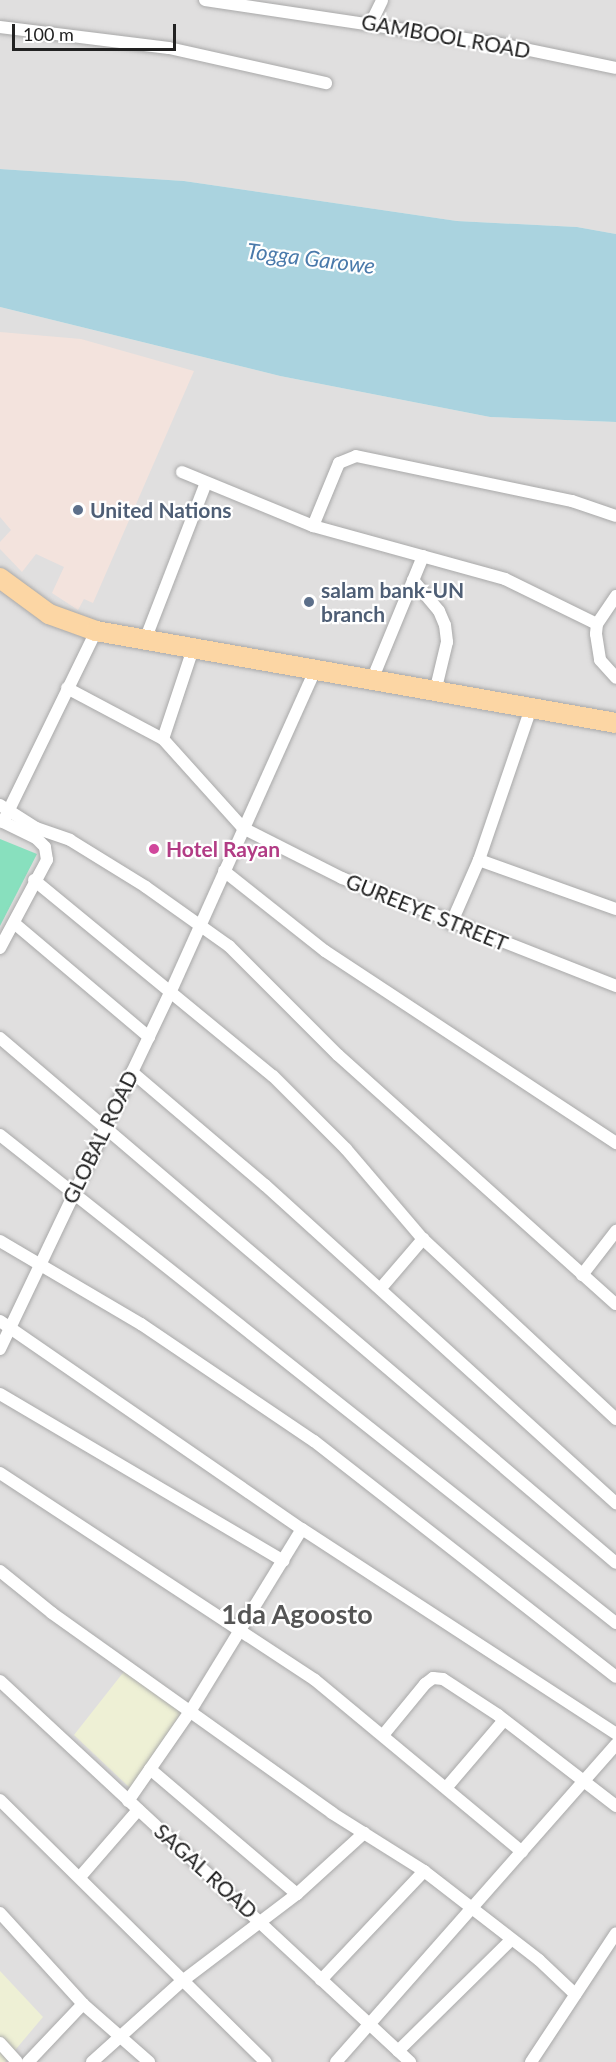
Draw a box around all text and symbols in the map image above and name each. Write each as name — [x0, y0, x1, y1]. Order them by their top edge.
street label: GAMBOOL ROAD — [359, 9, 533, 63]
scale bar — [15, 12, 178, 50]
text: 100 m — [23, 23, 74, 45]
water label: Togga Garowe — [245, 237, 377, 279]
place label: United Nations — [90, 497, 231, 523]
marker: United Nations — [71, 503, 85, 517]
place label: salam bank-UN branch — [321, 577, 464, 627]
marker: salam bank-UN branch — [302, 595, 316, 609]
place label: Hotel Rayan — [166, 836, 280, 862]
marker: Hotel Rayan — [147, 842, 161, 856]
street label: GUREEYE STREET — [342, 868, 512, 956]
street label: GLOBAL ROAD — [57, 1066, 143, 1208]
district label: 1da Agoosto — [221, 1598, 373, 1630]
street label: SAGAL ROAD — [149, 1818, 263, 1924]

